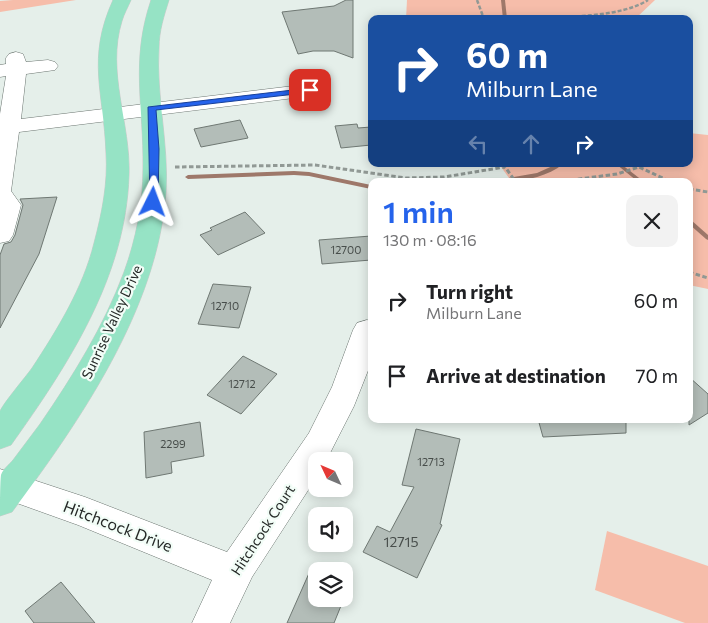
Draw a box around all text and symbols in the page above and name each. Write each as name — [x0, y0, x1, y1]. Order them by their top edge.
text: 60 m — [466, 32, 548, 75]
icon: right — [383, 35, 448, 100]
pin — [289, 69, 331, 111]
text: Milburn Lane — [466, 75, 598, 102]
icon: arrive — [296, 76, 324, 104]
icon: left — [464, 130, 492, 158]
icon: ahead — [517, 130, 545, 158]
icon: right — [570, 130, 598, 158]
position arrow — [126, 175, 178, 227]
text: 1 min — [383, 192, 454, 229]
button: close — [626, 195, 678, 247]
text: 130 m · 08:16 — [383, 230, 477, 249]
house number: 12700 — [331, 243, 361, 256]
street label: Sunrise Valley Drive — [78, 262, 145, 382]
text: Turn right — [426, 280, 513, 303]
icon: right — [383, 287, 411, 315]
text: 60 m — [634, 289, 678, 312]
house number: 12710 — [211, 299, 239, 312]
text: Milburn Lane — [426, 303, 522, 322]
icon: arrive — [383, 362, 411, 390]
text: Arrive at destination — [426, 364, 606, 387]
text: 70 m — [635, 364, 678, 387]
house number: 12712 — [228, 377, 256, 390]
house number: 2299 — [160, 437, 186, 450]
north arrow — [308, 452, 352, 498]
map controls — [308, 452, 353, 607]
house number: 12713 — [417, 455, 445, 468]
street label: Hitchcock Court — [227, 481, 298, 578]
street label: Hitchcock Drive — [61, 496, 175, 555]
button: sound — [308, 507, 353, 552]
house number: 12715 — [383, 533, 419, 550]
button: layers — [308, 562, 353, 607]

